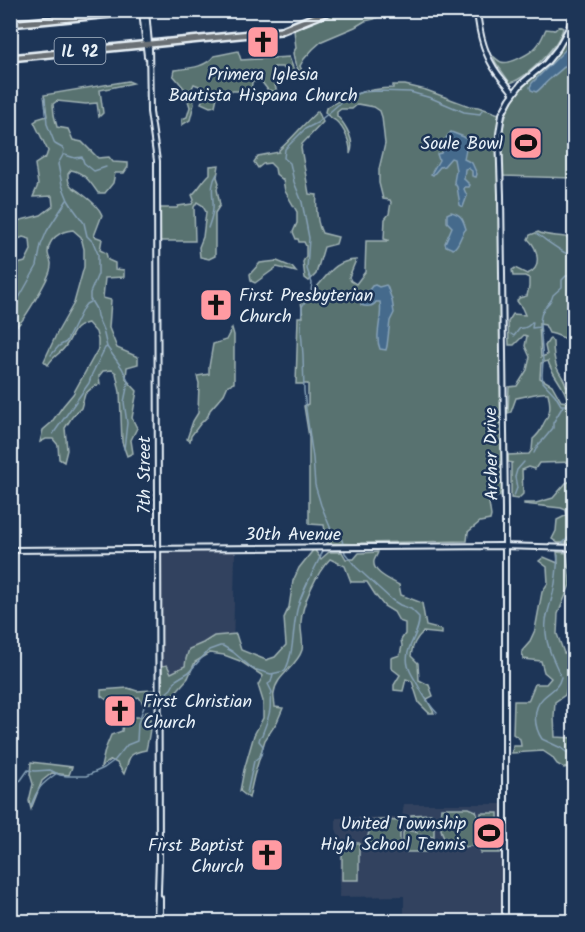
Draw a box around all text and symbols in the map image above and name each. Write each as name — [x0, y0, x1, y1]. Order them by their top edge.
church icon: Primera Iglesia Bautista Hispana Church — [245, 24, 281, 60]
road number: IL 92 — [54, 38, 106, 64]
place label: Primera Iglesia Bautista Hispana Church — [168, 61, 358, 111]
sports icon: Soule Bowl — [508, 125, 544, 161]
place label: Soule Bowl — [421, 130, 504, 159]
place label: First Presbyterian Church — [239, 282, 373, 332]
church icon: First Presbyterian Church — [198, 287, 234, 323]
street label: Archer Drive — [477, 407, 508, 501]
street label: 7th Street — [131, 435, 160, 514]
street label: 30th Avenue — [245, 521, 341, 550]
place label: First Christian Church — [143, 688, 252, 738]
church icon: First Christian Church — [102, 693, 138, 729]
place label: United Township High School Tennis — [320, 810, 466, 860]
sports icon: United Township High School Tennis — [471, 815, 507, 851]
place label: First Baptist Church — [148, 832, 245, 882]
church icon: First Baptist Church — [249, 837, 285, 873]

